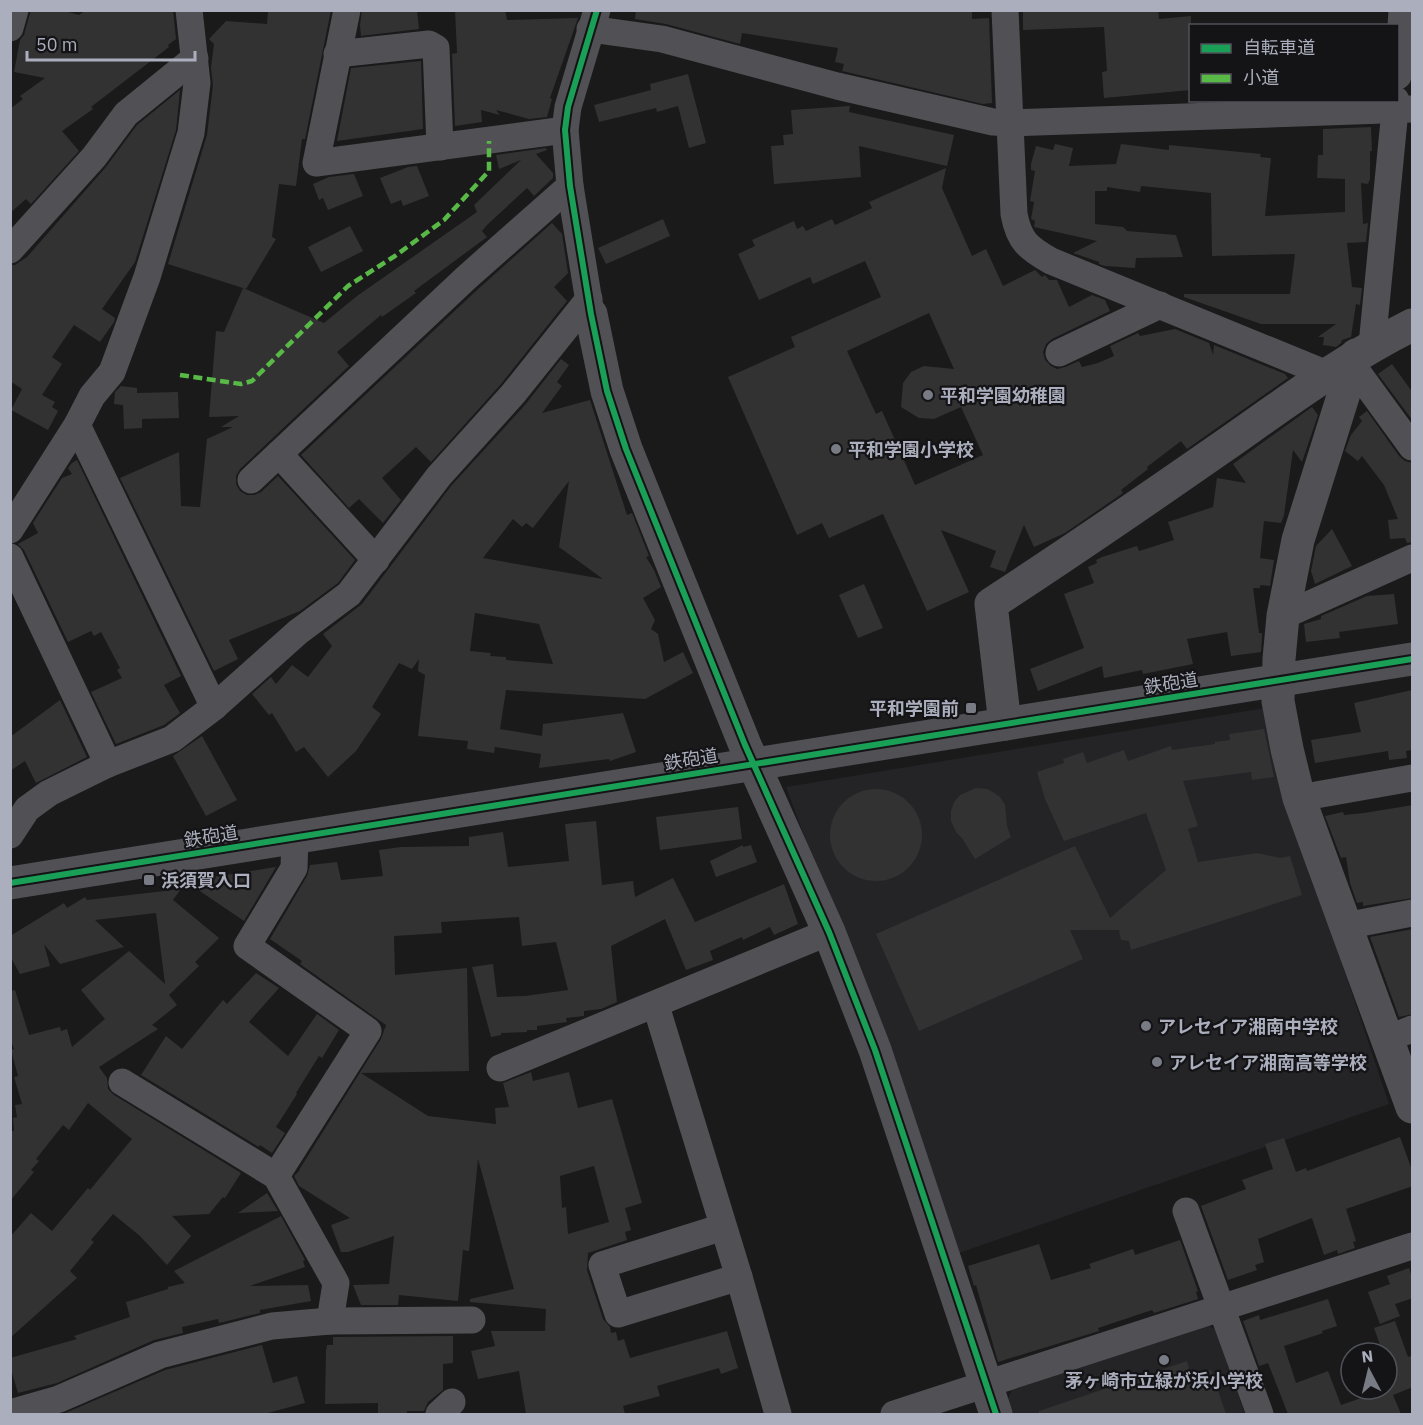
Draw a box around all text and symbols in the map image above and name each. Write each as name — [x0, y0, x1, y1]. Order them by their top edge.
scale bar — [27, 24, 195, 62]
legend — [1189, 24, 1399, 102]
text: 50 m — [36, 33, 78, 56]
text: 自転車道 — [1243, 36, 1315, 59]
text: 小道 — [1243, 66, 1279, 89]
place label: 平和学園幼稚園 — [940, 384, 1066, 407]
marker: 平和学園幼稚園 — [921, 388, 935, 402]
place label: 平和学園小学校 — [848, 438, 974, 461]
marker: 平和学園小学校 — [829, 442, 843, 456]
street label: 鉄砲道 — [1143, 667, 1199, 699]
place label: 平和学園前 — [869, 697, 959, 720]
marker: 平和学園前 — [964, 701, 978, 715]
street label: 鉄砲道 — [663, 743, 719, 775]
street label: 鉄砲道 — [183, 820, 239, 852]
place label: 浜須賀入口 — [161, 869, 251, 892]
marker: 浜須賀入口 — [142, 873, 156, 887]
place label: アレセイア湘南中学校 — [1158, 1015, 1338, 1038]
marker: アレセイア湘南中学校 — [1139, 1019, 1153, 1033]
place label: アレセイア湘南高等学校 — [1169, 1051, 1367, 1074]
marker: アレセイア湘南高等学校 — [1150, 1055, 1164, 1069]
north arrow — [1339, 1341, 1399, 1401]
text: N — [1360, 1345, 1374, 1367]
marker: 茅ヶ崎市立緑が浜小学校 — [1157, 1353, 1171, 1367]
place label: 茅ヶ崎市立緑が浜小学校 — [1065, 1369, 1263, 1392]

